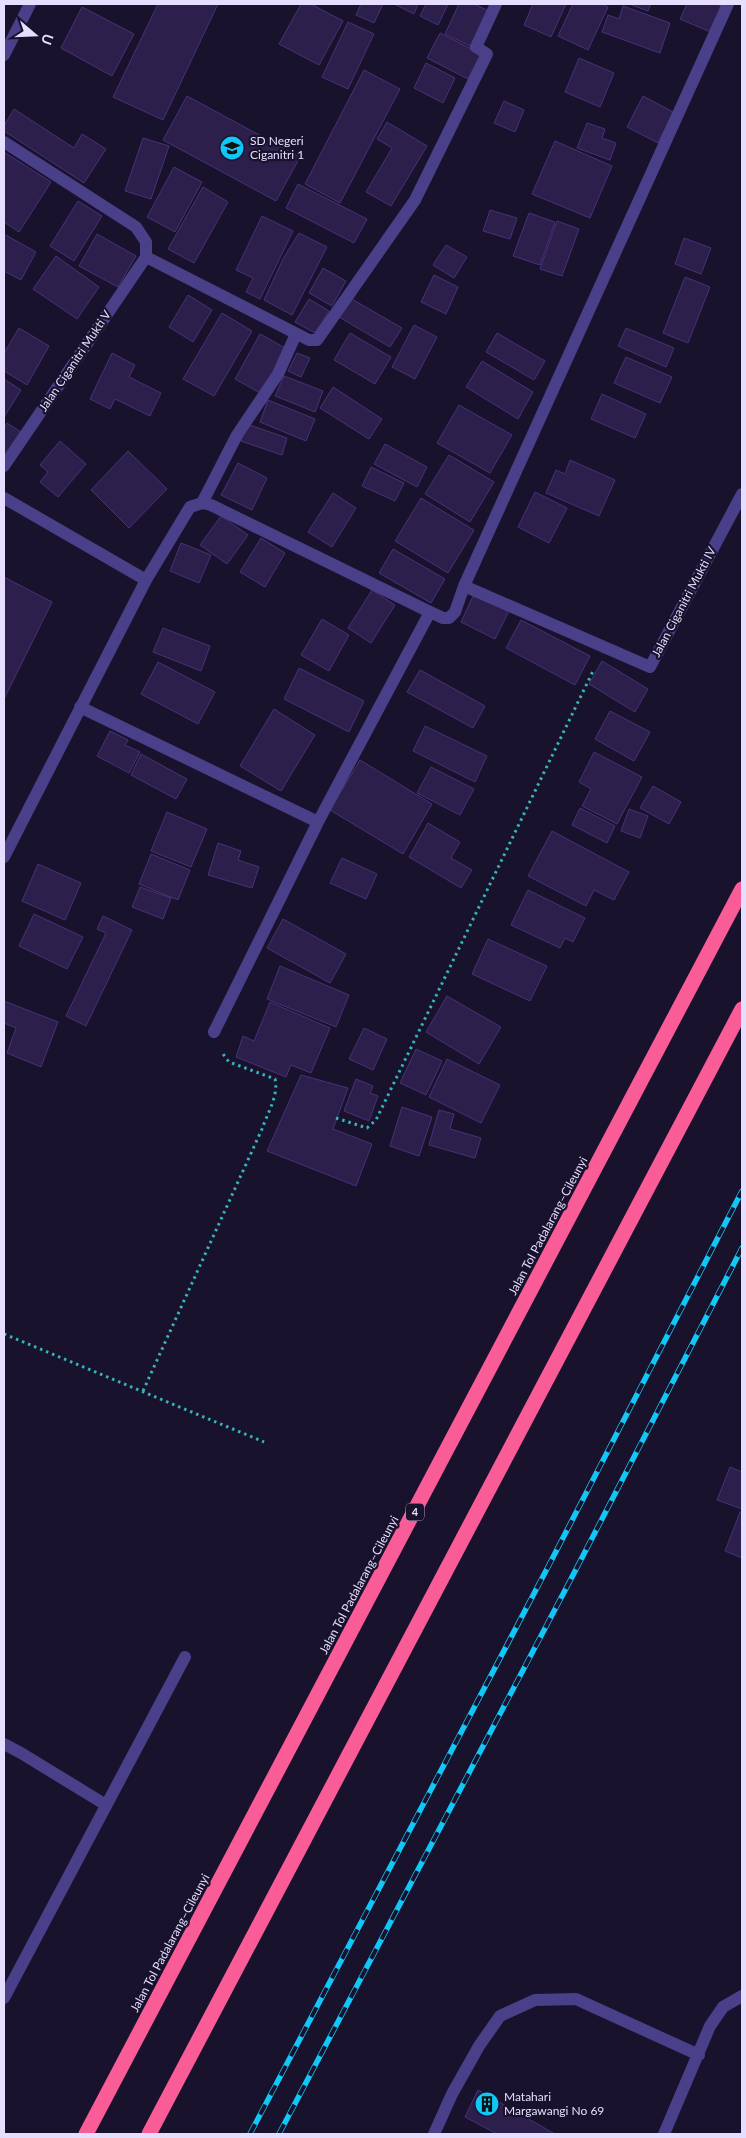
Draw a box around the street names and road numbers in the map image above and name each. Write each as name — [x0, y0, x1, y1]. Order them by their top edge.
street label: Jalan Ciganitri Mukti V — [35, 307, 114, 414]
street label: Jalan Ciganitri Mukti IV — [648, 543, 719, 659]
street label: Jalan Tol Padalarang–Cileunyi — [505, 1154, 590, 1297]
road number: 4 — [406, 1504, 424, 1520]
street label: Jalan Tol Padalarang–Cileunyi — [316, 1513, 401, 1656]
street label: Jalan Tol Padalarang–Cileunyi — [127, 1871, 212, 2014]

